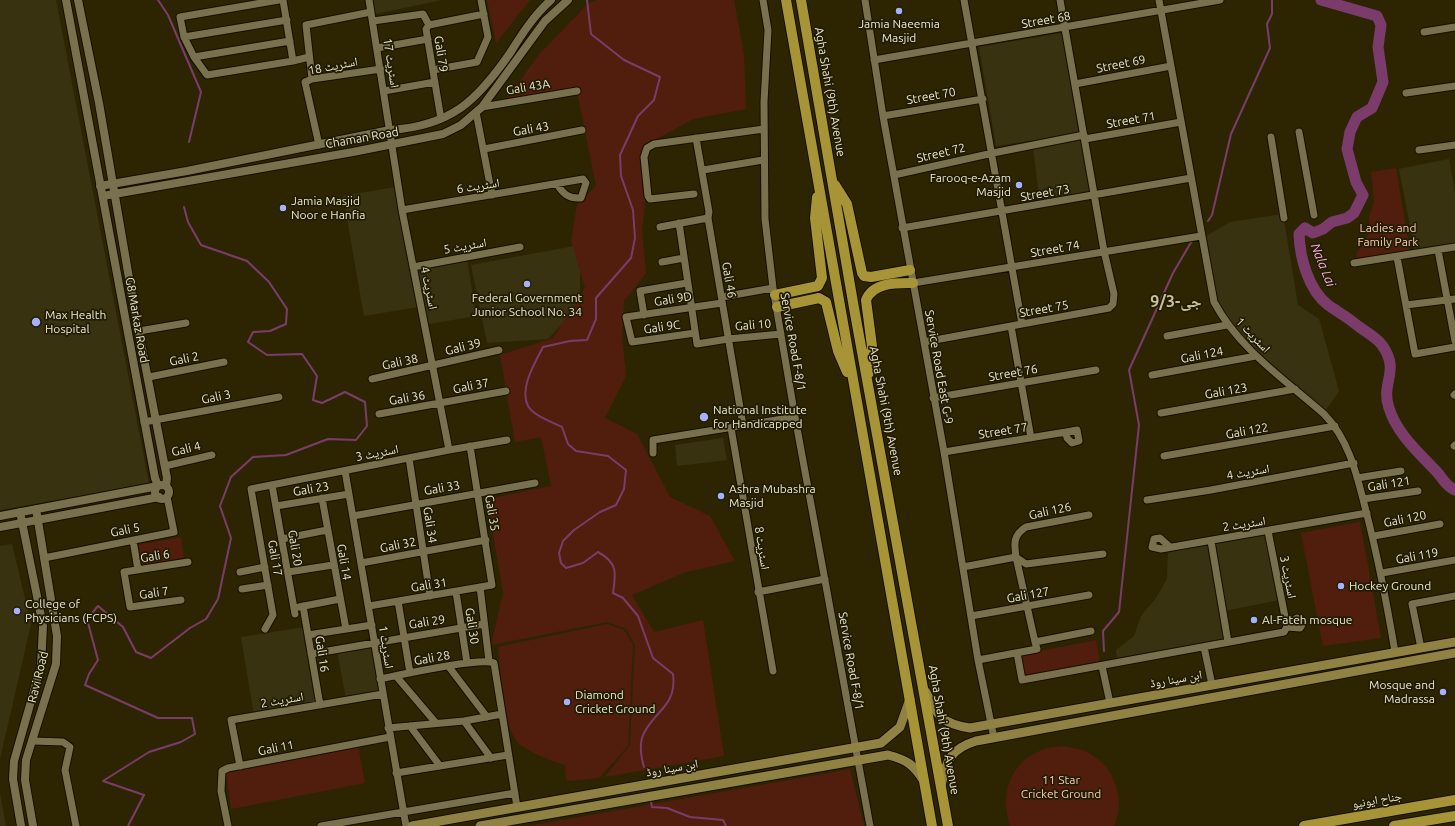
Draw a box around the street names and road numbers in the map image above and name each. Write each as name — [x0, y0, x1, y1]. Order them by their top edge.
street label: Street 68 — [1020, 9, 1072, 31]
street label: Agha Shahi (9th) Avenue — [812, 26, 848, 158]
street label: Gali 79 — [431, 35, 451, 73]
street label: اسٹریٹ 17 — [380, 37, 402, 89]
street label: Street 69 — [1095, 52, 1147, 76]
street label: اسٹریٹ 18 — [307, 54, 359, 78]
street label: Gali 43A — [505, 76, 551, 98]
street label: Street 70 — [905, 85, 957, 107]
street label: Street 71 — [1105, 109, 1157, 131]
street label: Gali 43 — [512, 119, 550, 139]
street label: Chaman Road — [324, 124, 400, 152]
street label: Street 72 — [915, 140, 967, 166]
street label: اسٹریٹ 6 — [455, 175, 501, 197]
street label: Street 73 — [1019, 182, 1071, 204]
street label: اسٹریٹ 5 — [442, 235, 488, 257]
street label: Street 74 — [1029, 238, 1081, 260]
street label: Gali 46 — [719, 261, 739, 299]
street label: اسٹریٹ 4 — [417, 265, 441, 311]
street label: G8 Markaz Road — [122, 276, 152, 364]
street label: Gali 9D — [653, 289, 693, 309]
street label: Service Road F-8/1 — [777, 292, 809, 392]
street label: Street 75 — [1018, 298, 1070, 320]
street label: Service Road East G-9 — [922, 309, 956, 425]
street label: اسٹریٹ 1 — [1233, 314, 1273, 356]
street label: Gali 10 — [734, 316, 772, 334]
street label: Gali 9C — [643, 317, 681, 337]
street label: Gali 39 — [444, 336, 482, 358]
street label: Gali 124 — [1179, 344, 1225, 366]
street label: Agha Shahi (9th) Avenue — [866, 345, 906, 477]
street label: Gali 2 — [168, 349, 200, 369]
street label: Gali 38 — [381, 351, 419, 373]
street label: Street 76 — [987, 362, 1039, 384]
street label: Gali 37 — [452, 375, 490, 397]
street label: Gali 123 — [1203, 380, 1249, 402]
street label: Gali 3 — [200, 387, 232, 407]
street label: Gali 36 — [388, 388, 426, 408]
street label: Street 77 — [977, 420, 1029, 442]
street label: Gali 122 — [1224, 420, 1270, 442]
street label: Gali 4 — [170, 439, 202, 459]
street label: اسٹریٹ 3 — [354, 442, 400, 464]
street label: اسٹریٹ 4 — [1225, 461, 1271, 483]
street label: Gali 121 — [1367, 474, 1411, 494]
street label: Gali 33 — [423, 478, 461, 498]
street label: Gali 23 — [292, 479, 330, 499]
street label: Gali 35 — [482, 494, 502, 532]
street label: Gali 126 — [1027, 499, 1073, 523]
street label: Gali 34 — [420, 506, 440, 544]
street label: Gali 120 — [1382, 508, 1428, 530]
street label: اسٹریٹ 2 — [1221, 513, 1267, 535]
street label: Gali 5 — [109, 520, 141, 540]
street label: اسٹریٹ 8 — [751, 525, 773, 571]
street label: Gali 20 — [285, 529, 305, 567]
street label: Gali 32 — [379, 534, 417, 556]
street label: Gali 17 — [265, 539, 285, 577]
street label: Gali 14 — [334, 543, 354, 581]
street label: Gali 119 — [1394, 545, 1440, 567]
street label: Gali 6 — [139, 547, 171, 565]
street label: اسٹریٹ 3 — [1277, 554, 1299, 600]
street label: Gali 31 — [410, 575, 448, 595]
street label: Gali 7 — [138, 584, 170, 602]
street label: Gali 127 — [1005, 584, 1051, 606]
street label: Gali 30 — [462, 607, 482, 645]
street label: Service Road F-8/1 — [835, 611, 867, 711]
street label: Gali 29 — [408, 612, 446, 632]
street label: اسٹریٹ 1 — [375, 624, 397, 670]
street label: Gali 16 — [312, 635, 332, 673]
street label: Gali 28 — [413, 648, 451, 668]
street label: Ravi Road — [25, 650, 51, 704]
street label: Agha Shahi (9th) Avenue — [926, 664, 962, 796]
street label: ابن سینا روڈ — [1149, 667, 1203, 691]
street label: اسٹریٹ 2 — [259, 689, 305, 711]
street label: Gali 11 — [257, 737, 295, 759]
street label: ابن سینا روڈ — [645, 756, 699, 780]
street label: جناح ایونیو — [1351, 789, 1403, 811]

